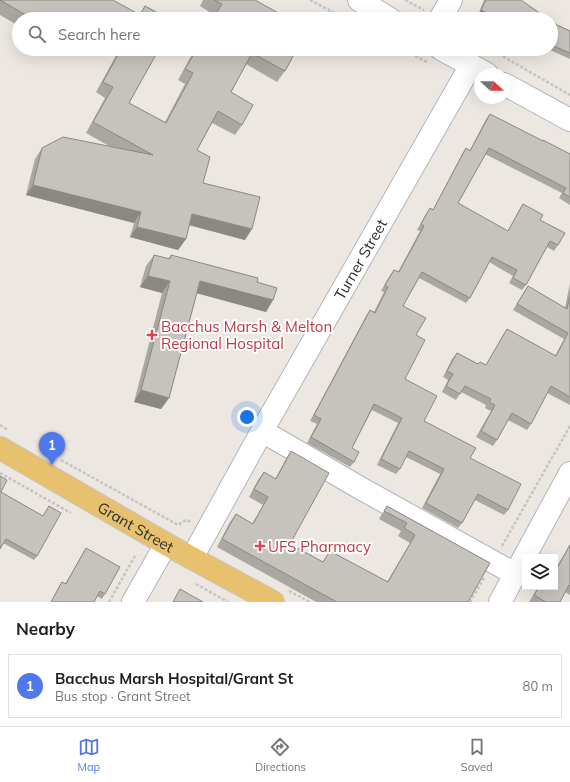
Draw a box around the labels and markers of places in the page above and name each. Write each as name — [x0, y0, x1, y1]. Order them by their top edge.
place label: Bacchus Marsh & Melton Regional Hospital — [161, 317, 332, 353]
marker: Bacchus Marsh & Melton Regional Hospital — [146, 329, 158, 341]
pin: 1 — [39, 432, 65, 465]
place label: UFS Pharmacy — [268, 537, 371, 556]
marker: UFS Pharmacy — [255, 541, 265, 551]

